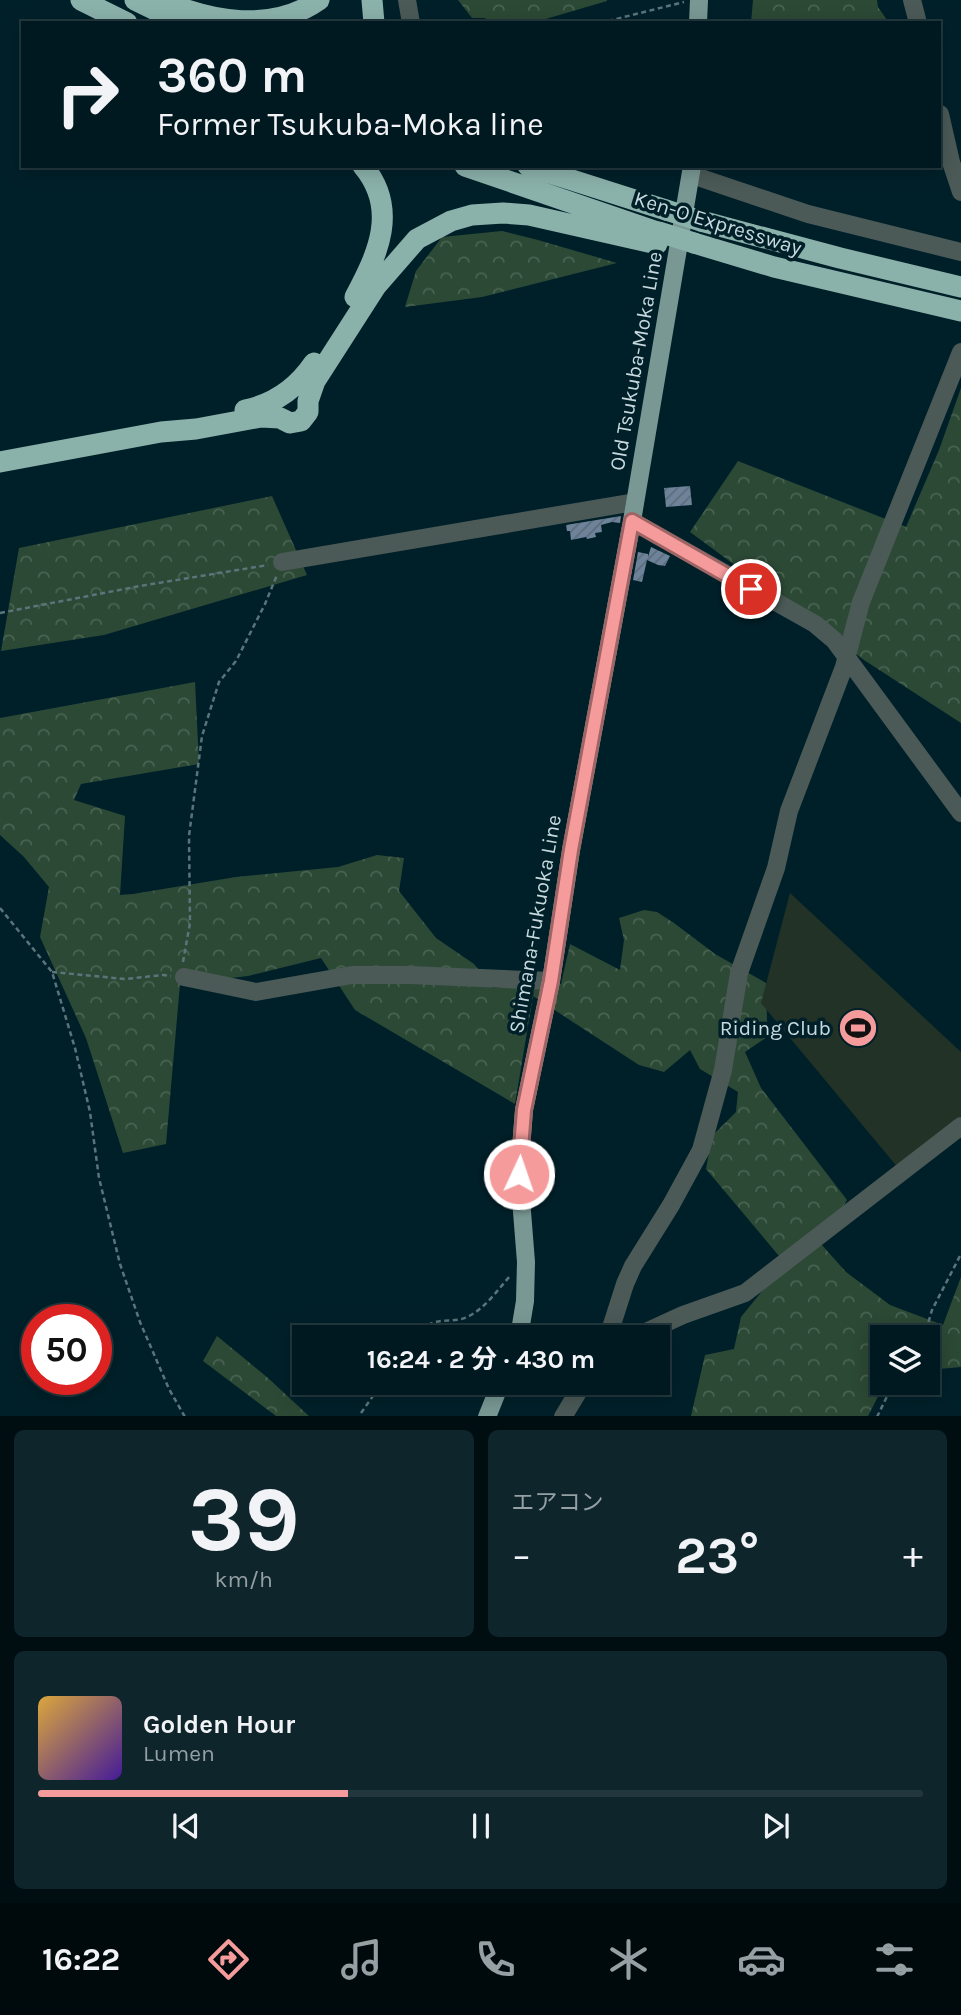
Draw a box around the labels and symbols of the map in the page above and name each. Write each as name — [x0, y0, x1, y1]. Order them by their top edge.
street label: Ken-O Expressway — [631, 186, 805, 260]
street label: Old Tsukuba-Moka Line — [605, 250, 667, 472]
pin — [721, 559, 781, 619]
street label: Shimana-Fukuoka Line — [504, 813, 566, 1035]
sports icon: Riding Club — [837, 1007, 879, 1049]
place label: Riding Club — [720, 1016, 831, 1040]
position arrow — [482, 1137, 556, 1211]
speed limit sign: 50 — [21, 1304, 112, 1395]

